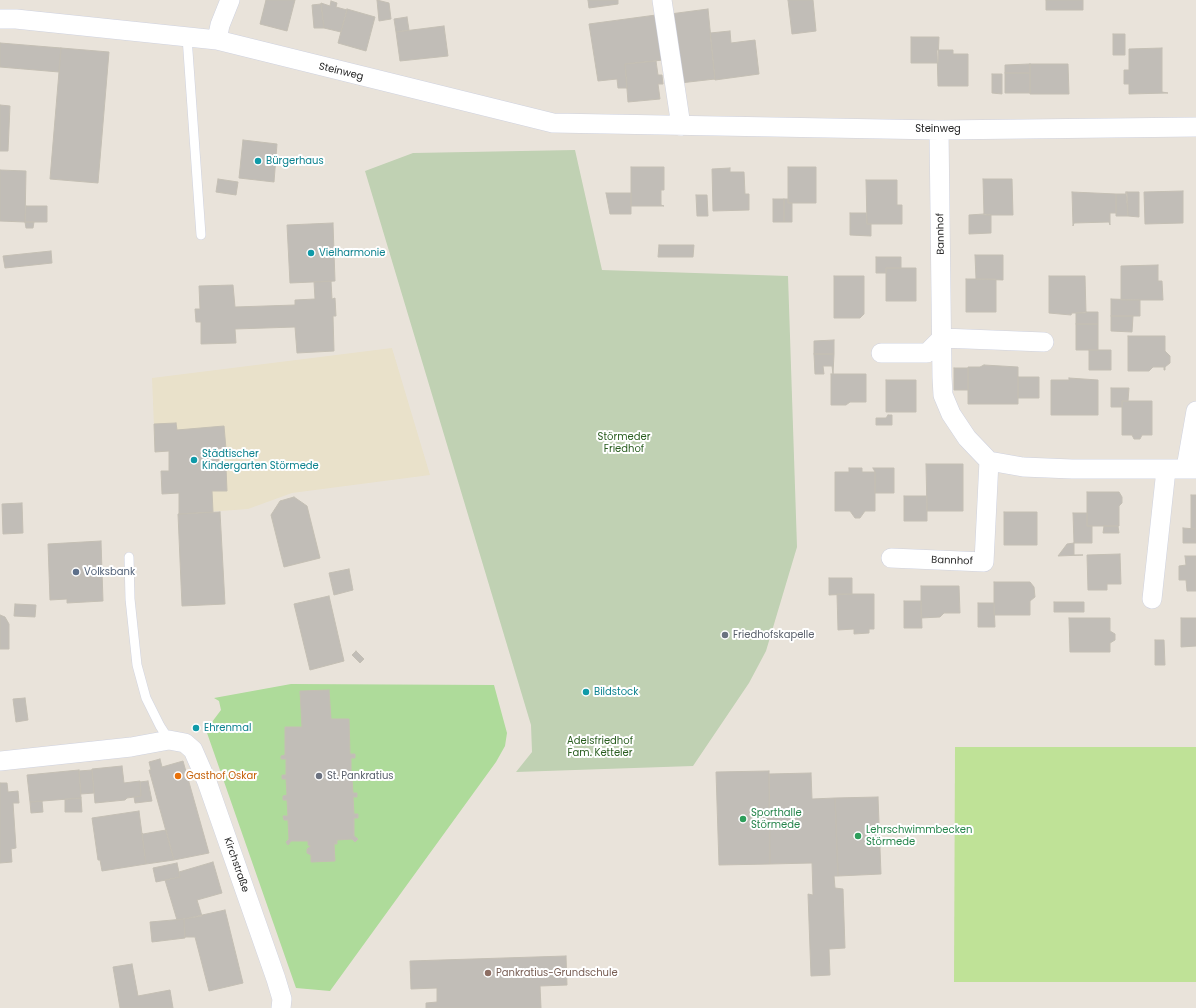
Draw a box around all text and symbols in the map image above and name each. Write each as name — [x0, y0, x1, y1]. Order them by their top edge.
street label: Steinweg — [317, 61, 365, 83]
street label: Steinweg — [915, 123, 961, 135]
place label: Bürgerhaus — [266, 155, 324, 167]
marker: Bürgerhaus — [253, 156, 263, 166]
street label: Bannhof — [935, 213, 947, 255]
place label: Vielharmonie — [319, 247, 386, 259]
marker: Vielharmonie — [306, 248, 316, 258]
park label: Störmeder Friedhof — [598, 431, 650, 454]
place label: Städtischer Kindergarten Störmede — [202, 448, 319, 472]
marker: Städtischer Kindergarten Störmede — [189, 455, 199, 465]
street label: Bannhof — [931, 554, 973, 568]
place label: Volksbank — [84, 566, 135, 578]
marker: Volksbank — [71, 567, 81, 577]
place label: Friedhofskapelle — [733, 629, 814, 641]
marker: Friedhofskapelle — [720, 630, 730, 640]
place label: Bildstock — [594, 686, 638, 698]
marker: Bildstock — [581, 687, 591, 697]
place label: Ehrenmal — [204, 722, 251, 734]
marker: Ehrenmal — [191, 723, 201, 733]
park label: Adelsfriedhof Fam. Ketteler — [567, 735, 633, 758]
place label: Gasthof Oskar — [186, 770, 257, 782]
place label: St. Pankratius — [327, 770, 394, 782]
marker: Gasthof Oskar — [173, 771, 183, 781]
marker: St. Pankratius — [314, 771, 324, 781]
place label: Sporthalle Störmede — [751, 807, 802, 830]
marker: Sporthalle Störmede — [738, 814, 748, 824]
place label: Lehrschwimmbecken Störmede — [866, 824, 972, 848]
marker: Lehrschwimmbecken Störmede — [853, 831, 863, 841]
street label: Kirchstraße — [221, 836, 251, 894]
place label: Pankratius-Grundschule — [496, 967, 618, 979]
marker: Pankratius-Grundschule — [483, 968, 493, 978]

